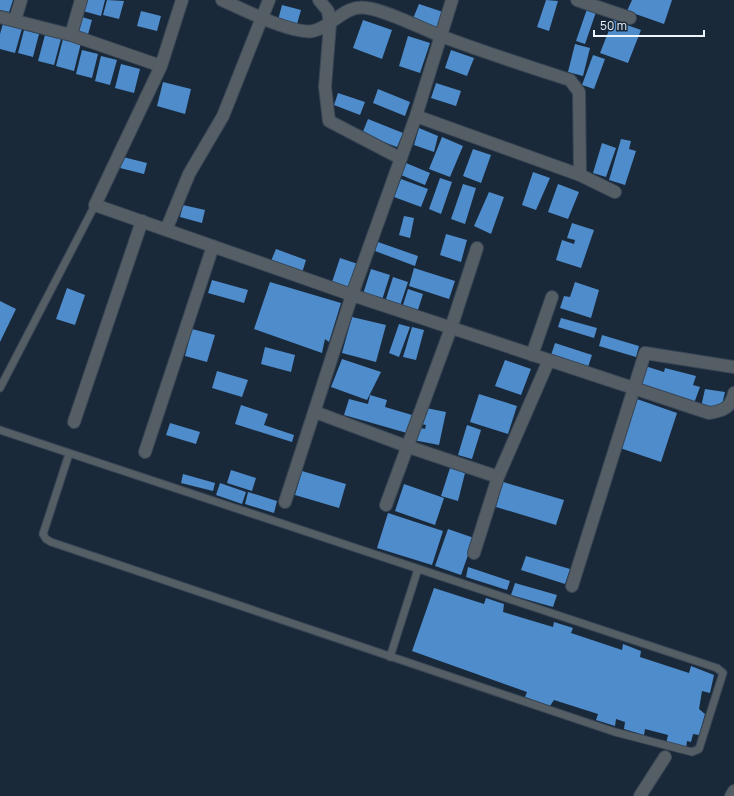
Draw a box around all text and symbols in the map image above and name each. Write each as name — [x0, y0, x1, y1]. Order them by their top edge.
scale bar — [594, 12, 704, 38]
text: 50 m — [600, 17, 627, 34]

